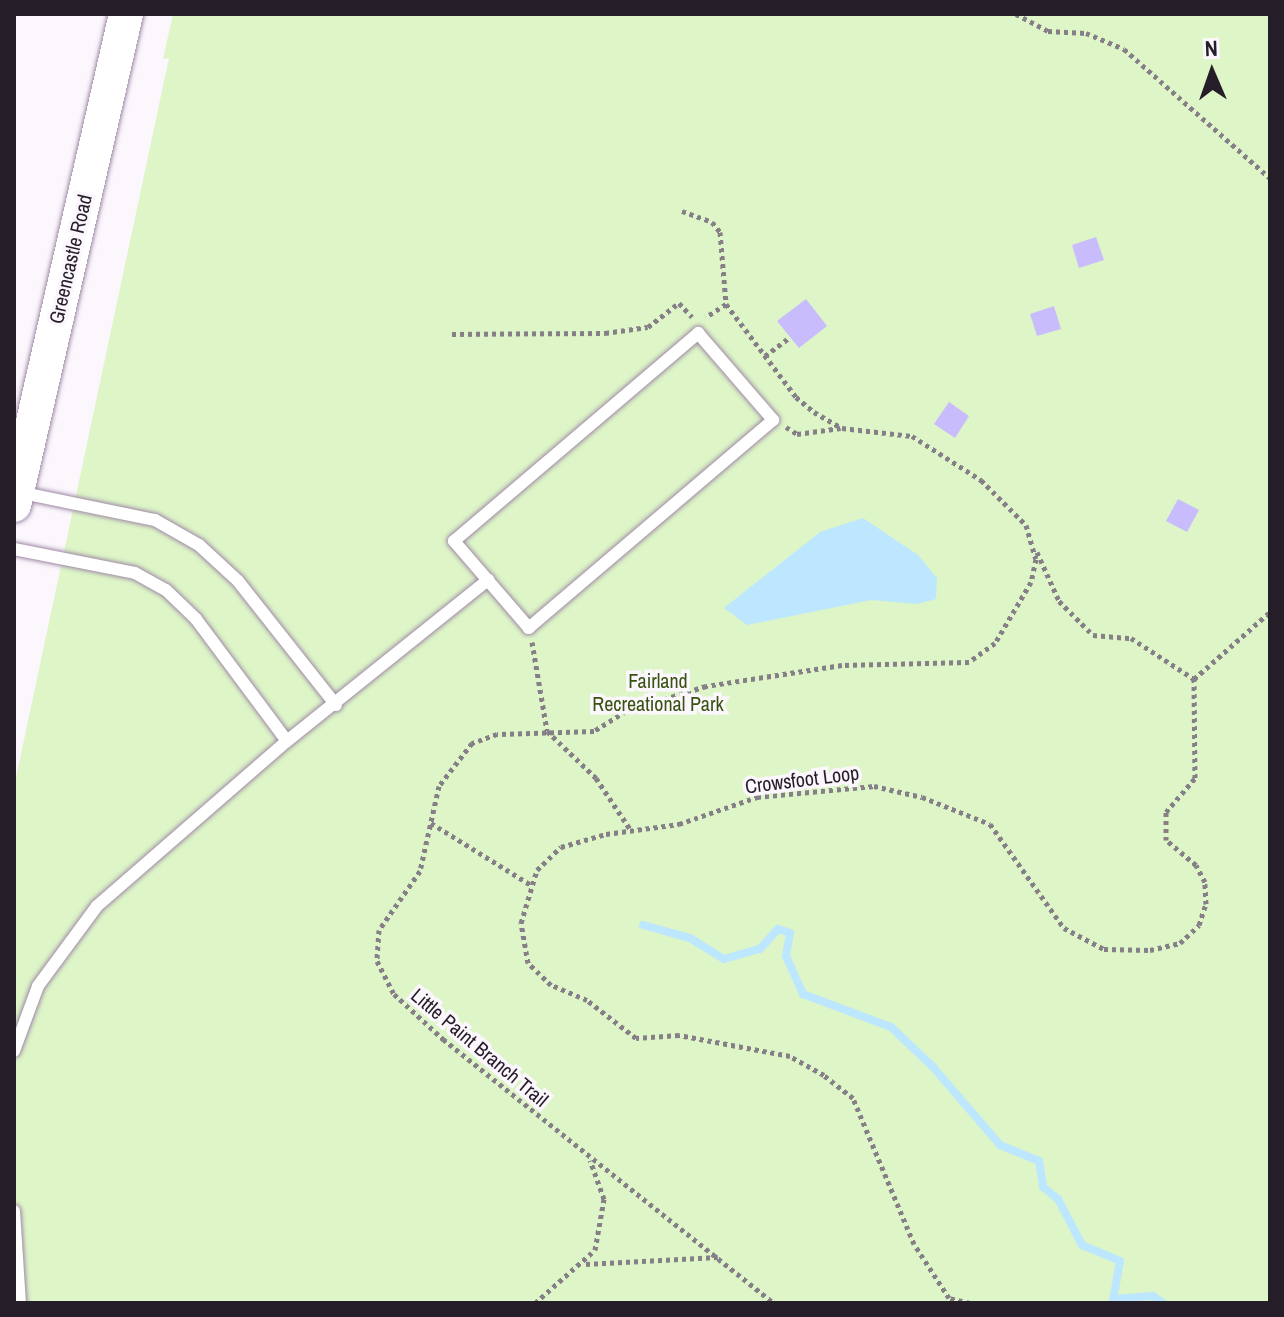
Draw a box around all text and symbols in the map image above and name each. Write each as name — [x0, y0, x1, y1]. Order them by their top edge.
north arrow — [1172, 32, 1252, 112]
text: N — [1204, 33, 1218, 63]
street label: Greencastle Road — [43, 192, 97, 326]
park label: Fairland Recreational Park — [592, 669, 724, 716]
street label: Crowsfoot Loop — [744, 760, 860, 798]
street label: Little Paint Branch Trail — [407, 983, 553, 1111]

